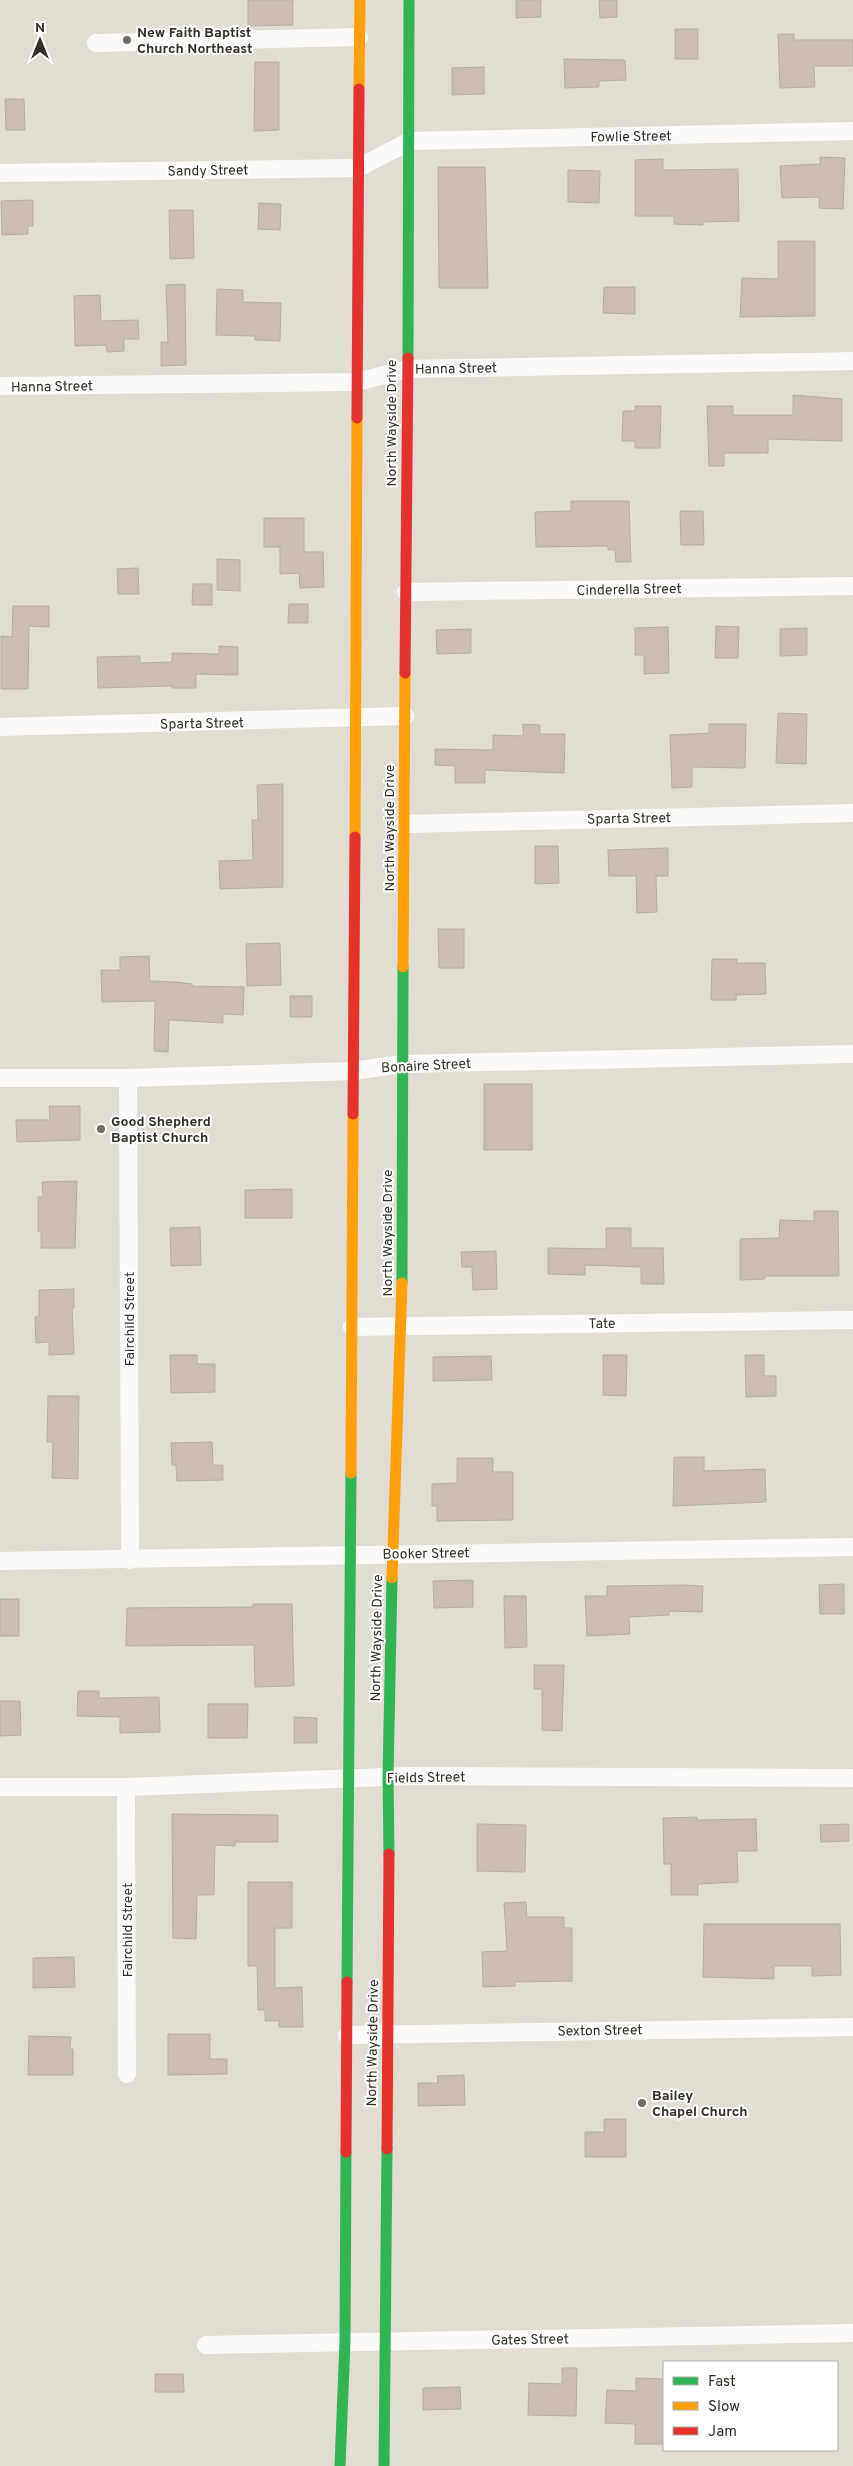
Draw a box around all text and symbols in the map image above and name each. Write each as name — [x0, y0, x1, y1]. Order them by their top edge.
north arrow — [15, 15, 65, 65]
text: N — [35, 20, 45, 37]
place label: New Faith Baptist Church Northeast — [137, 25, 252, 58]
marker: New Faith Baptist Church Northeast — [121, 34, 133, 46]
street label: Fowlie Street — [590, 128, 672, 147]
street label: Sandy Street — [167, 162, 249, 181]
street label: North Wayside Drive — [384, 359, 401, 487]
street label: Hanna Street — [415, 360, 497, 379]
street label: Hanna Street — [11, 378, 93, 397]
street label: Cinderella Street — [576, 581, 682, 600]
street label: Sparta Street — [160, 715, 244, 734]
street label: North Wayside Drive — [382, 764, 399, 892]
street label: Sparta Street — [587, 810, 671, 829]
street label: Bonaire Street — [381, 1056, 472, 1077]
place label: Good Shepherd Baptist Church — [111, 1114, 211, 1147]
marker: Good Shepherd Baptist Church — [95, 1123, 107, 1135]
street label: North Wayside Drive — [380, 1169, 397, 1297]
street label: Fairchild Street — [122, 1272, 139, 1366]
street label: Tate — [588, 1316, 616, 1333]
street label: Booker Street — [382, 1545, 470, 1564]
street label: North Wayside Drive — [368, 1574, 387, 1702]
street label: Fields Street — [386, 1769, 466, 1788]
street label: Fairchild Street — [120, 1883, 137, 1977]
street label: North Wayside Drive — [364, 1979, 383, 2107]
street label: Sexton Street — [557, 2022, 643, 2041]
place label: Bailey Chapel Church — [652, 2088, 748, 2121]
marker: Bailey Chapel Church — [636, 2097, 648, 2109]
street label: Gates Street — [491, 2331, 569, 2350]
legend — [663, 2361, 838, 2451]
text: Fast — [708, 2373, 736, 2392]
text: Slow — [708, 2398, 740, 2417]
text: Jam — [708, 2423, 737, 2442]

